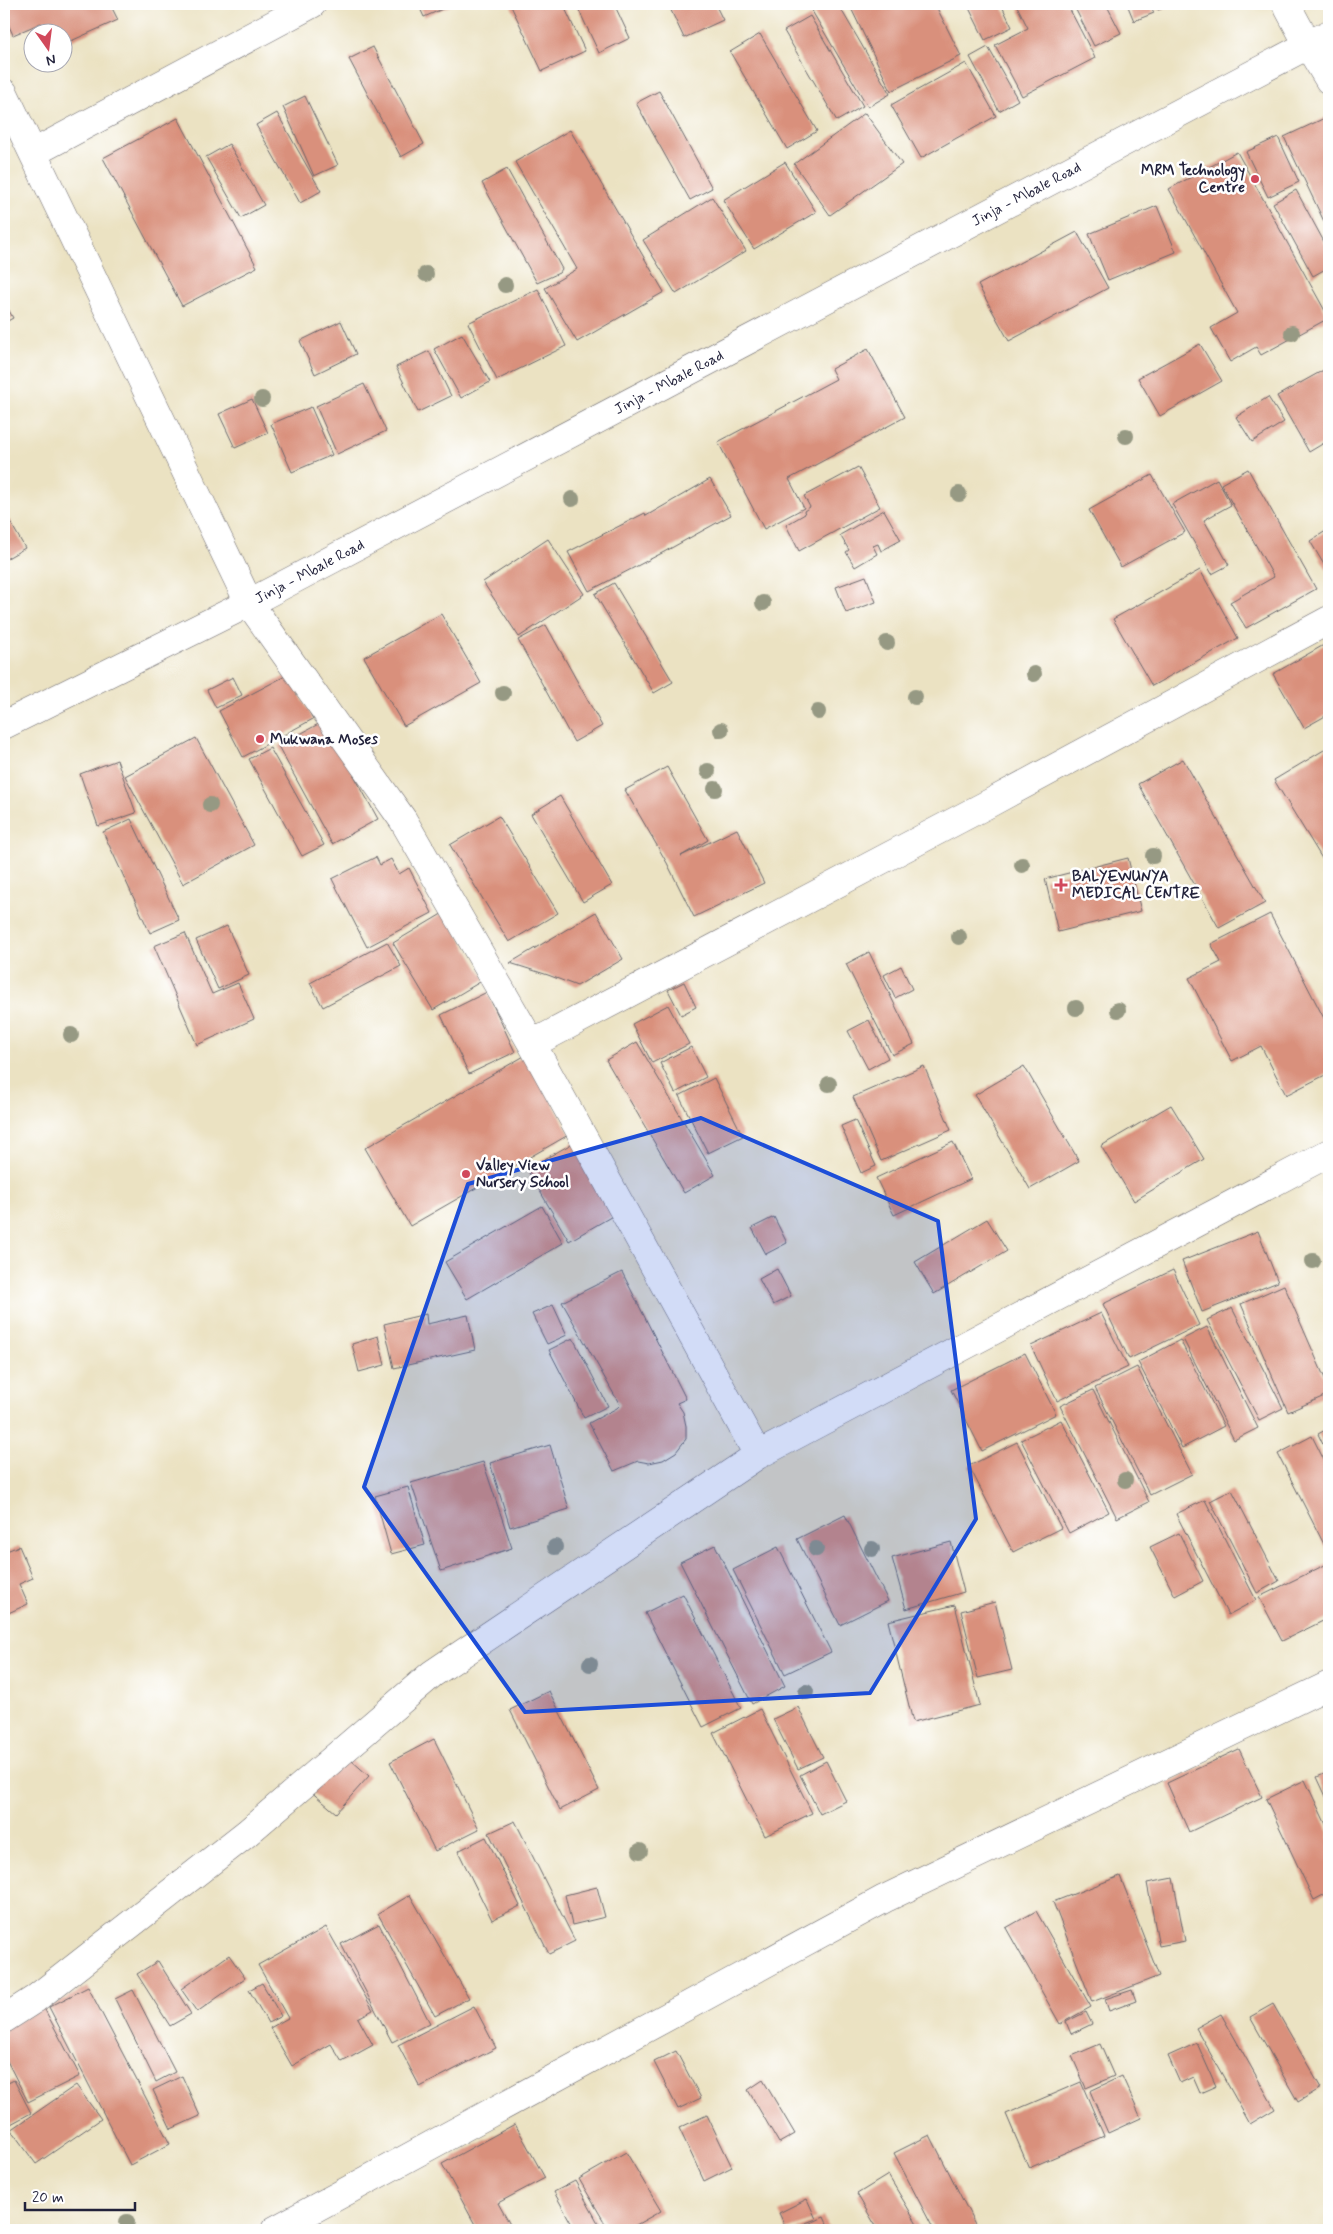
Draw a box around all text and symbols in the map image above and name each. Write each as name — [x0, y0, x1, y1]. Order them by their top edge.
north arrow — [22, 22, 72, 72]
text: N — [44, 50, 58, 70]
street label: Jinja - Mbale Road — [968, 157, 1085, 231]
place label: MRM Technology Centre — [1141, 161, 1245, 198]
marker: MRM Technology Centre — [1249, 173, 1261, 185]
street label: Jinja - Mbale Road — [611, 346, 727, 420]
street label: Jinja - Mbale Road — [252, 535, 368, 609]
place label: Mukwana Moses — [270, 730, 378, 750]
marker: Mukwana Moses — [254, 733, 266, 745]
place label: BALYEWUNYA MEDICAL CENTRE — [1072, 867, 1200, 904]
marker: BALYEWUNYA MEDICAL CENTRE — [1054, 878, 1068, 892]
place label: Valley View Nursery School — [476, 1156, 569, 1193]
marker: Valley View Nursery School — [460, 1168, 472, 1180]
scale bar — [25, 2179, 135, 2211]
text: 20 m — [32, 2188, 64, 2208]

